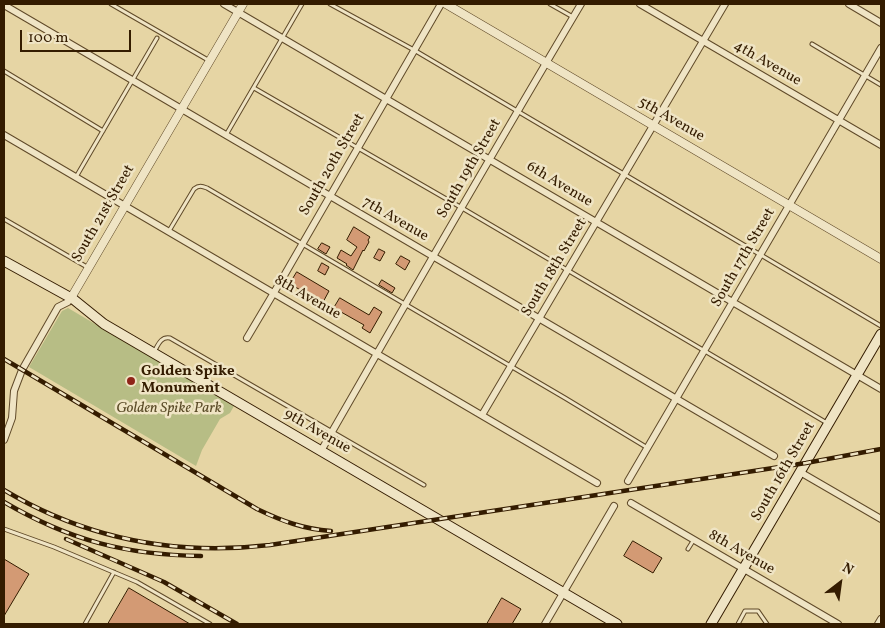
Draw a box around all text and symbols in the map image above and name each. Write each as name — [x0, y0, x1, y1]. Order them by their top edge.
scale bar — [22, 20, 134, 52]
text: 100 m — [28, 28, 68, 49]
street label: 4th Avenue — [730, 37, 804, 91]
street label: 5th Avenue — [635, 94, 707, 146]
street label: South 20th Street — [296, 111, 370, 219]
street label: South 19th Street — [434, 116, 506, 222]
street label: 6th Avenue — [523, 158, 595, 212]
street label: South 21st Street — [69, 162, 139, 266]
street label: 7th Avenue — [359, 194, 431, 246]
street label: South 17th Street — [708, 205, 780, 311]
street label: South 18th Street — [518, 215, 592, 321]
street label: 8th Avenue — [271, 272, 343, 324]
place label: Golden Spike Monument — [141, 363, 235, 398]
marker: Golden Spike Monument — [125, 375, 137, 387]
park label: Golden Spike Park — [116, 400, 222, 418]
street label: 9th Avenue — [280, 406, 354, 458]
street label: South 16th Street — [748, 419, 820, 525]
street label: 8th Avenue — [705, 527, 777, 579]
north arrow — [815, 558, 865, 608]
text: N — [839, 559, 857, 580]

